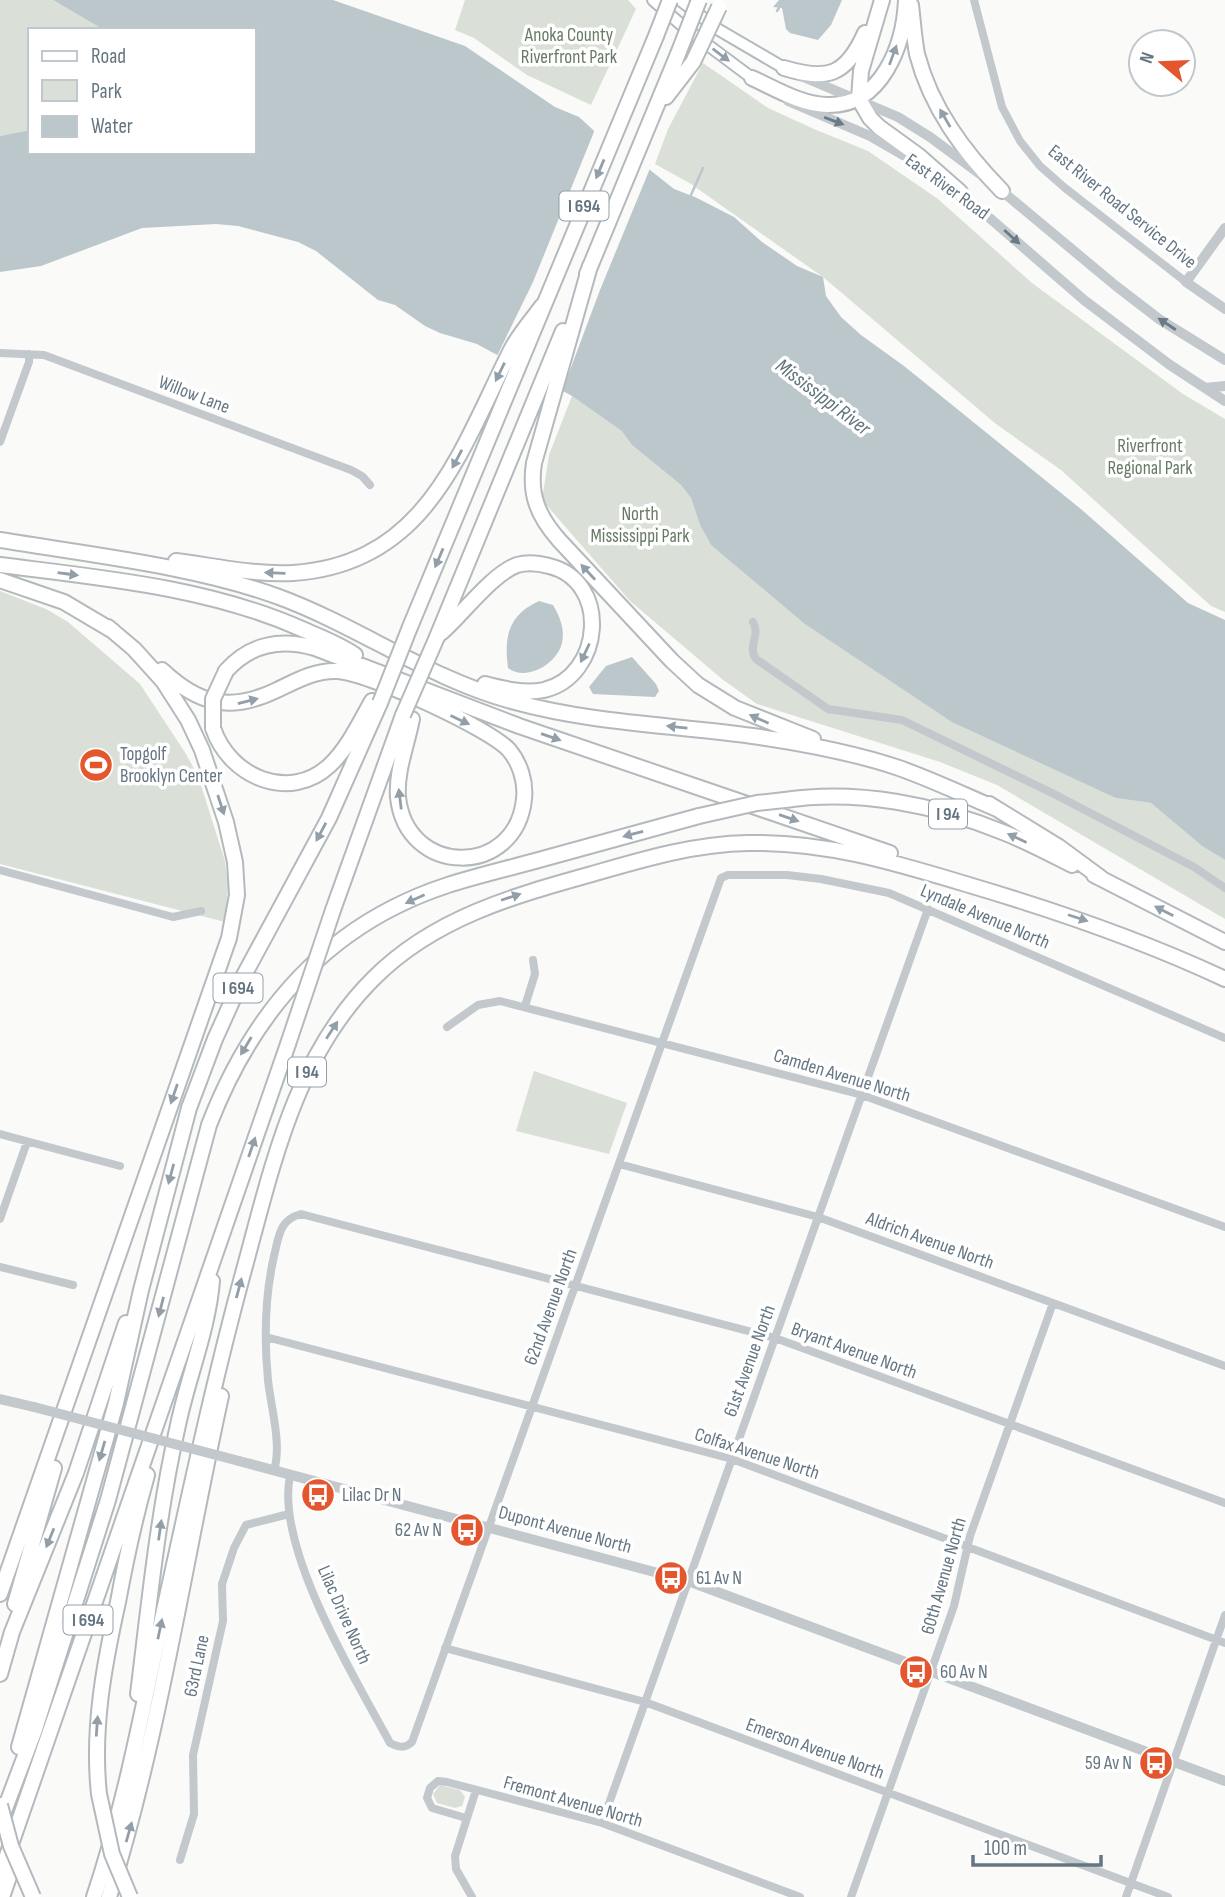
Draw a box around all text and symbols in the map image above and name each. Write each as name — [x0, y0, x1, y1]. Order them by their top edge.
park label: Anoka County Riverfront Park — [521, 24, 618, 69]
legend — [28, 28, 256, 154]
north arrow — [1127, 28, 1197, 98]
text: Road — [91, 44, 126, 69]
one-way arrow — [888, 45, 899, 66]
one-way arrow — [712, 48, 730, 63]
text: N — [1135, 49, 1160, 66]
text: Park — [91, 79, 122, 104]
one-way arrow — [939, 109, 951, 128]
text: Water — [91, 114, 133, 139]
one-way arrow — [824, 116, 845, 127]
street label: East River Road Service Drive — [1043, 140, 1201, 274]
street label: East River Road — [901, 149, 993, 225]
one-way arrow — [594, 159, 605, 180]
road number: I 694 — [560, 191, 608, 220]
one-way arrow — [1003, 229, 1020, 244]
one-way arrow — [1158, 318, 1177, 331]
water label: Mississippi River — [771, 353, 876, 441]
one-way arrow — [495, 362, 506, 382]
street label: Willow Lane — [155, 371, 233, 419]
park label: Riverfront Regional Park — [1108, 435, 1193, 480]
one-way arrow — [451, 449, 463, 469]
park label: North Mississippi Park — [591, 503, 690, 548]
one-way arrow — [433, 547, 444, 568]
one-way arrow — [580, 563, 596, 581]
one-way arrow — [264, 567, 286, 578]
one-way arrow — [57, 569, 79, 580]
one-way arrow — [579, 643, 591, 663]
one-way arrow — [238, 695, 259, 705]
one-way arrow — [748, 713, 769, 724]
one-way arrow — [450, 714, 470, 725]
one-way arrow — [666, 721, 688, 732]
one-way arrow — [540, 732, 561, 743]
place label: Topgolf Brooklyn Center — [120, 743, 223, 788]
sports icon: Topgolf Brooklyn Center — [77, 746, 115, 784]
one-way arrow — [394, 788, 405, 810]
one-way arrow — [216, 795, 226, 816]
road number: I 94 — [929, 800, 967, 828]
one-way arrow — [779, 813, 800, 824]
one-way arrow — [315, 822, 327, 842]
one-way arrow — [622, 830, 643, 840]
one-way arrow — [1007, 832, 1027, 844]
street label: Lyndale Avenue North — [917, 879, 1053, 955]
one-way arrow — [501, 891, 522, 902]
one-way arrow — [405, 893, 425, 905]
one-way arrow — [1154, 905, 1174, 916]
one-way arrow — [1067, 913, 1088, 924]
road number: I 694 — [214, 973, 262, 1002]
one-way arrow — [325, 1020, 338, 1039]
one-way arrow — [240, 1036, 253, 1055]
street label: Camden Avenue North — [771, 1044, 913, 1108]
road number: I 94 — [288, 1058, 326, 1086]
one-way arrow — [168, 1083, 179, 1104]
one-way arrow — [247, 1137, 258, 1158]
one-way arrow — [165, 1163, 176, 1185]
street label: Aldrich Avenue North — [862, 1207, 997, 1275]
street label: 62nd Avenue North — [519, 1246, 583, 1368]
one-way arrow — [234, 1278, 244, 1299]
one-way arrow — [155, 1296, 166, 1318]
street label: 61st Avenue North — [719, 1302, 781, 1420]
street label: Bryant Avenue North — [788, 1318, 920, 1384]
street label: Colfax Avenue North — [692, 1423, 822, 1485]
one-way arrow — [96, 1441, 107, 1463]
bus stop icon: Lilac Dr N — [299, 1476, 337, 1514]
place label: Lilac Dr N — [342, 1484, 402, 1507]
street label: Dupont Avenue North — [496, 1501, 634, 1559]
bus stop icon: 62 Av N — [448, 1511, 486, 1549]
street label: 60th Avenue North — [916, 1515, 972, 1637]
one-way arrow — [155, 1519, 166, 1541]
place label: 62 Av N — [395, 1519, 442, 1542]
one-way arrow — [45, 1527, 56, 1548]
bus stop icon: 61 Av N — [652, 1559, 690, 1597]
street label: Lilac Drive North — [312, 1562, 376, 1668]
place label: 61 Av N — [696, 1567, 742, 1590]
road number: I 694 — [64, 1605, 112, 1634]
one-way arrow — [155, 1618, 166, 1640]
street label: 63rd Lane — [179, 1633, 215, 1699]
bus stop icon: 60 Av N — [897, 1653, 935, 1691]
place label: 60 Av N — [940, 1661, 988, 1684]
street label: Emerson Avenue North — [743, 1713, 887, 1785]
one-way arrow — [92, 1715, 103, 1737]
bus stop icon: 59 Av N — [1137, 1744, 1175, 1782]
place label: 59 Av N — [1085, 1752, 1132, 1775]
street label: Fremont Avenue North — [501, 1771, 645, 1833]
one-way arrow — [125, 1821, 135, 1842]
scale bar — [973, 1824, 1101, 1868]
text: 100 m — [984, 1836, 1027, 1861]

